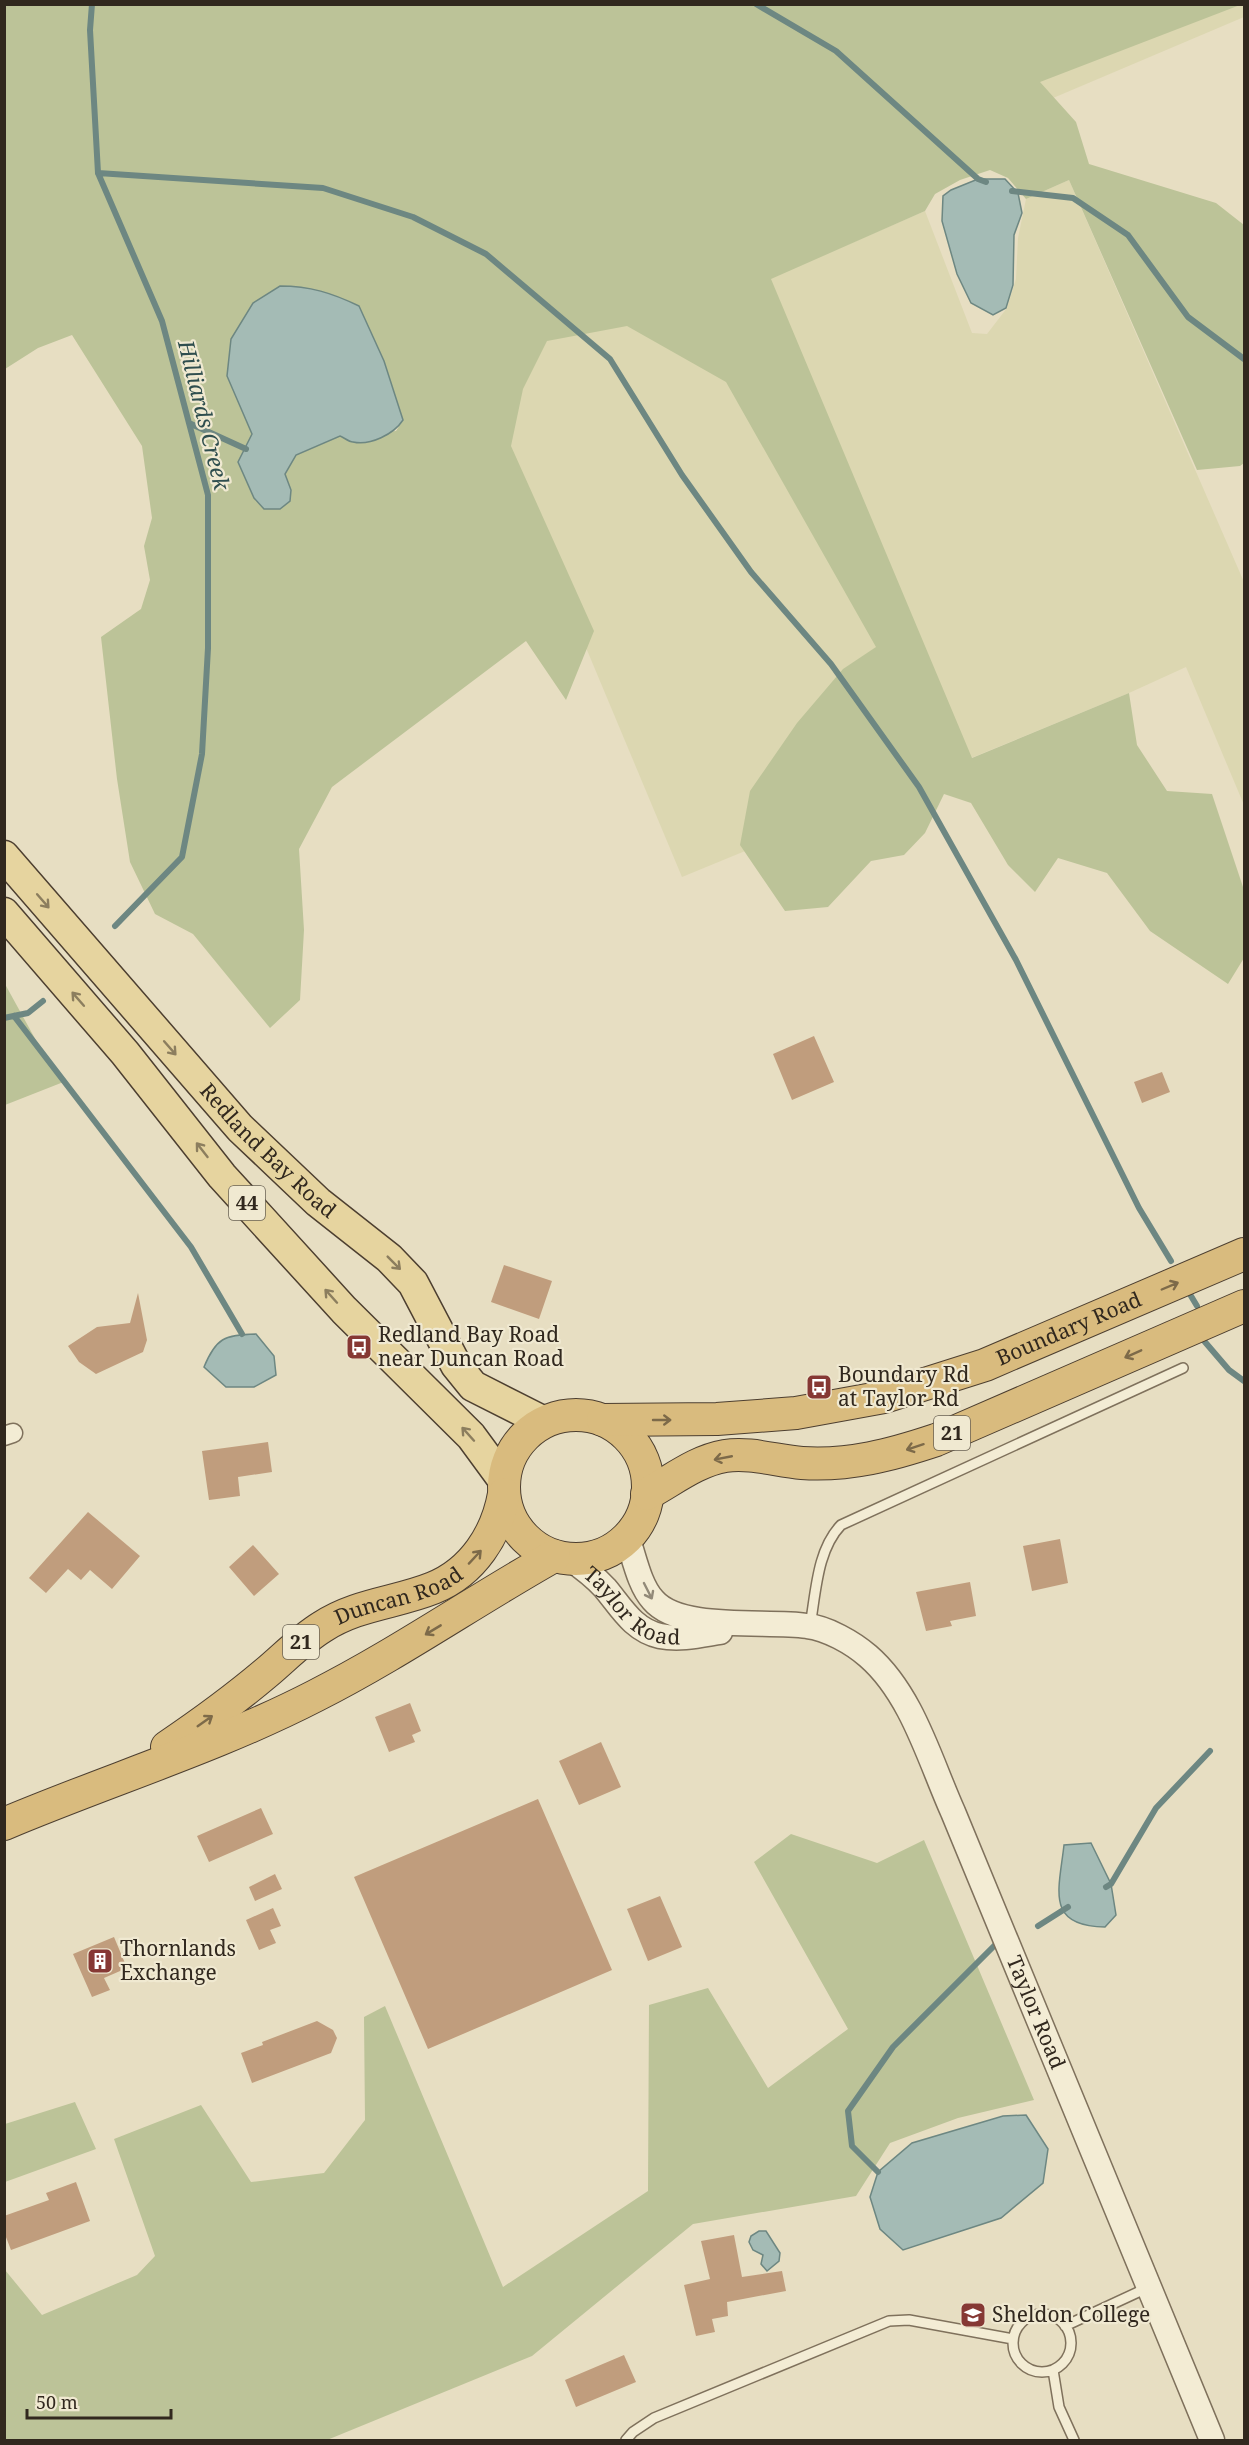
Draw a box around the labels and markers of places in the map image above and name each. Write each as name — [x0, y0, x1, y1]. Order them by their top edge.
place label: Redland Bay Road near Duncan Road — [378, 1320, 564, 1372]
bus stop icon: Redland Bay Road near Duncan Road — [344, 1332, 374, 1362]
place label: Boundary Rd at Taylor Rd — [838, 1360, 969, 1412]
bus stop icon: Boundary Rd at Taylor Rd — [804, 1372, 834, 1402]
place label: Thornlands Exchange — [120, 1934, 236, 1986]
building icon: Thornlands Exchange — [85, 1946, 115, 1976]
school or university icon: Sheldon College — [958, 2300, 988, 2330]
place label: Sheldon College — [992, 2300, 1150, 2328]

